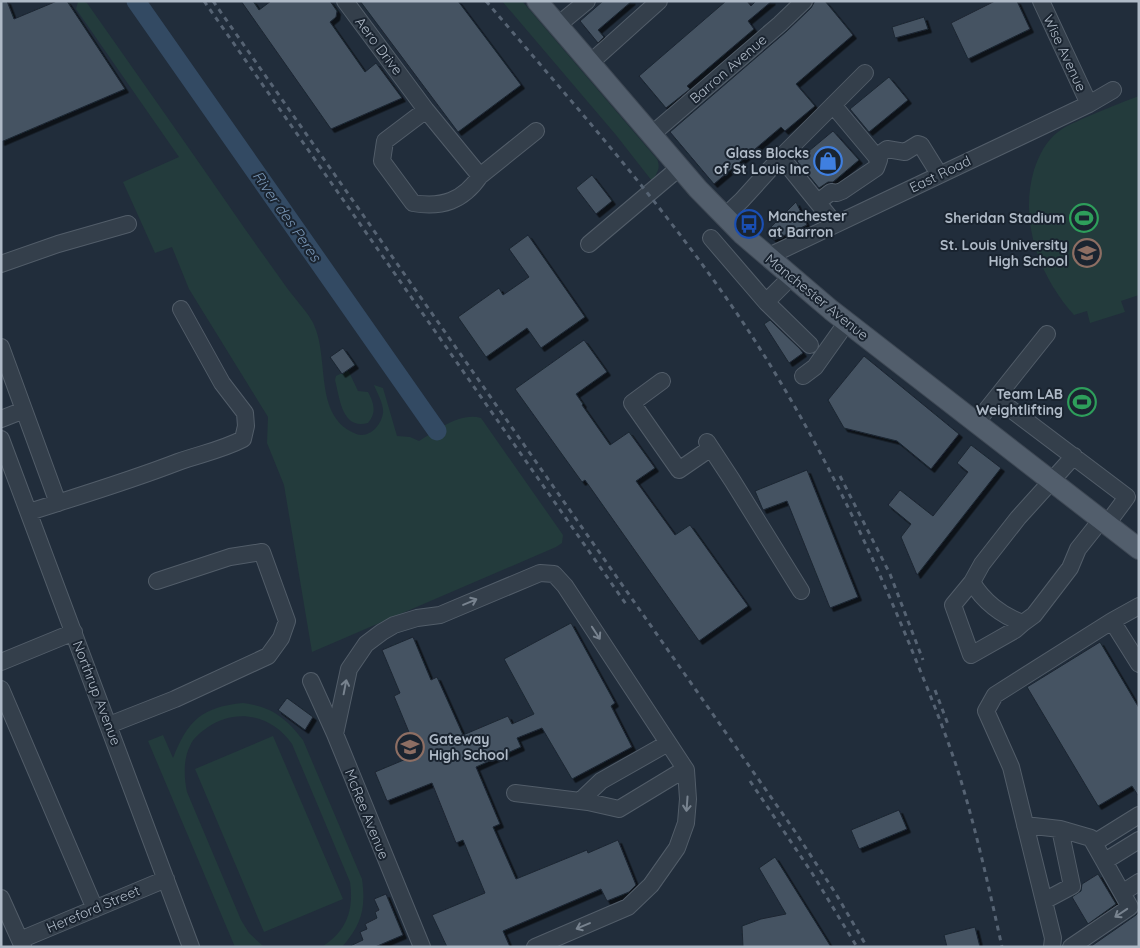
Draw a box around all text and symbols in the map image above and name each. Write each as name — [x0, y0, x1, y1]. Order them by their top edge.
street label: Wise Avenue — [1039, 12, 1091, 94]
street label: Aero Drive — [351, 13, 407, 79]
street label: Barron Avenue — [686, 31, 770, 107]
place label: Glass Blocks of St Louis Inc — [714, 144, 809, 178]
shop icon: Glass Blocks of St Louis Inc — [813, 146, 843, 176]
street label: East Road — [906, 151, 974, 197]
water label: River des Peres — [249, 167, 326, 266]
sports icon: Sheridan Stadium — [1069, 203, 1099, 233]
place label: Manchester at Barron — [768, 207, 847, 241]
bus stop icon: Manchester at Barron — [734, 209, 764, 239]
place label: Sheridan Stadium — [945, 209, 1065, 227]
place label: St. Louis University High School — [940, 236, 1068, 270]
school or university icon: St. Louis University High School — [1072, 238, 1102, 268]
street label: Manchester Avenue — [762, 250, 872, 344]
place label: Team LAB Weightlifting — [976, 385, 1063, 419]
sports icon: Team LAB Weightlifting — [1067, 387, 1097, 417]
one-way arrow — [462, 597, 477, 607]
one-way arrow — [591, 626, 601, 640]
street label: Northrup Avenue — [69, 638, 125, 748]
one-way arrow — [340, 679, 350, 695]
place label: Gateway High School — [429, 730, 509, 764]
school or university icon: Gateway High School — [395, 732, 425, 762]
street label: McRee Avenue — [341, 766, 393, 862]
one-way arrow — [683, 796, 692, 812]
street label: Hereford Street — [44, 881, 143, 937]
one-way arrow — [1115, 908, 1129, 918]
one-way arrow — [576, 922, 591, 931]

